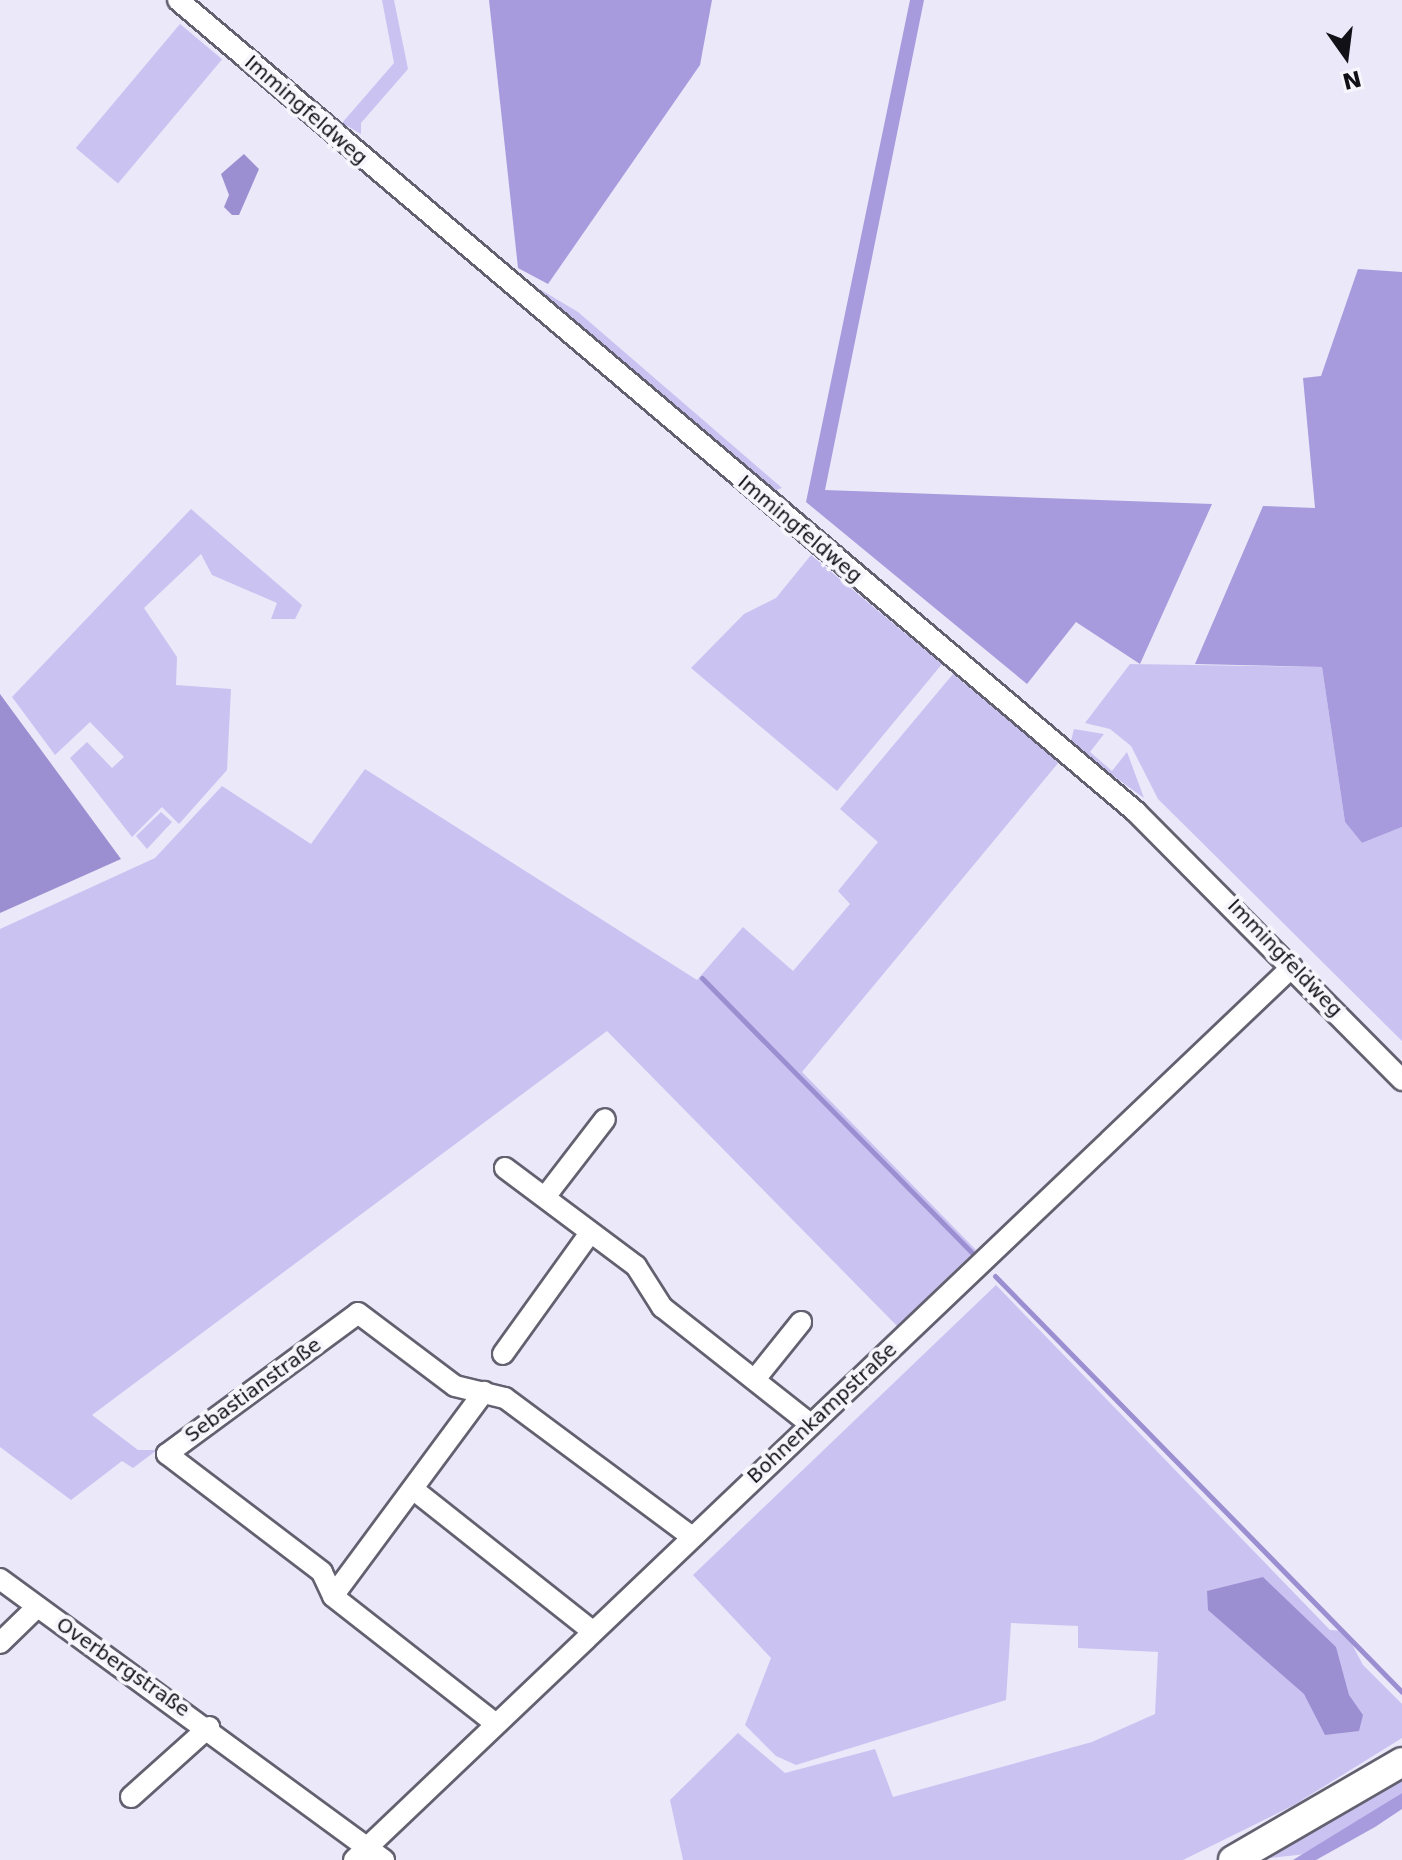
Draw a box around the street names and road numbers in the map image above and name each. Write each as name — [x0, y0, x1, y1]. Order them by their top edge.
street label: Immingfeldweg — [240, 50, 372, 170]
street label: Immingfeldweg — [733, 470, 867, 588]
street label: Immingfeldweg — [1223, 894, 1347, 1022]
street label: Sebastianstraße — [180, 1333, 326, 1447]
street label: Bohnenkampstraße — [742, 1338, 902, 1488]
street label: Overbergstraße — [52, 1612, 194, 1722]

